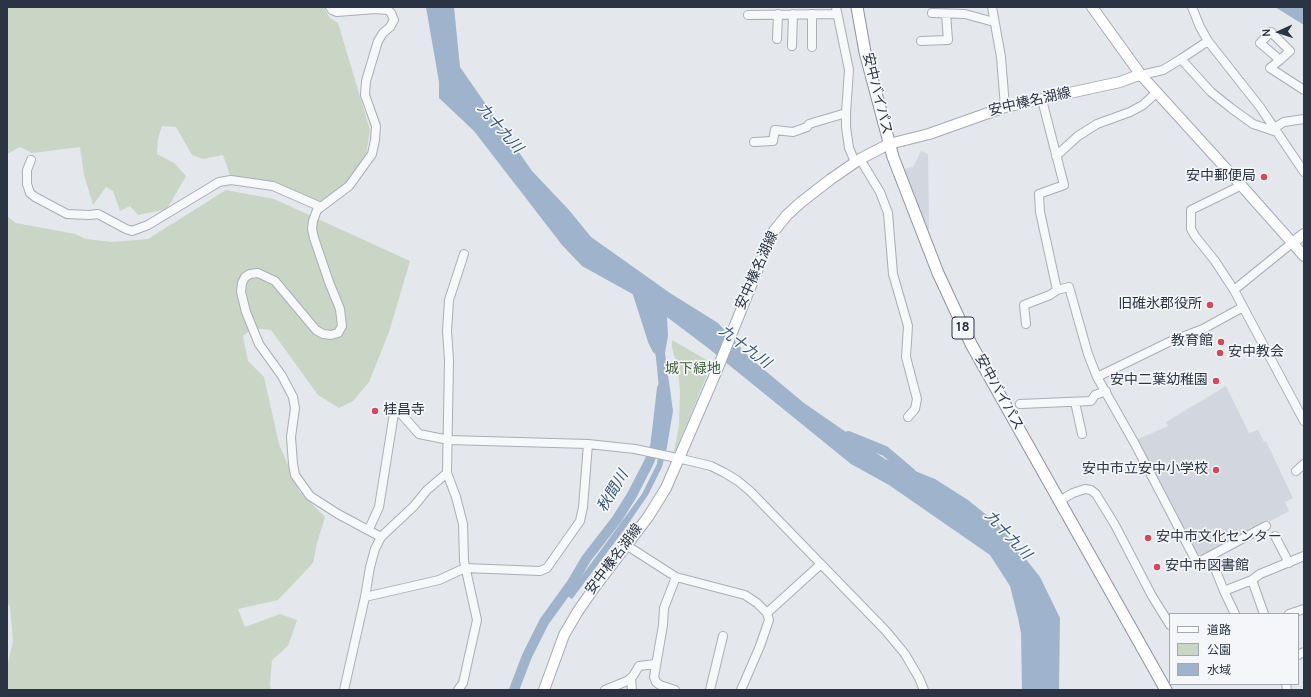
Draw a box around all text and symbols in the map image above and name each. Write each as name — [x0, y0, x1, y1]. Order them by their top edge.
north arrow — [1259, 12, 1299, 52]
text: N — [1260, 28, 1274, 37]
street label: 安中バイパス — [858, 51, 894, 137]
street label: 安中榛名湖線 — [987, 85, 1073, 121]
water label: 九十九川 — [473, 100, 525, 158]
place label: 安中郵便局 — [1186, 169, 1256, 185]
marker: 安中郵便局 — [1259, 172, 1269, 182]
street label: 安中榛名湖線 — [733, 229, 783, 313]
place label: 旧碓氷郡役所 — [1118, 297, 1202, 313]
marker: 旧碓氷郡役所 — [1205, 300, 1215, 310]
road number: 18 — [952, 317, 974, 339]
water label: 九十九川 — [715, 323, 773, 373]
place label: 教育館 — [1171, 334, 1213, 350]
marker: 教育館 — [1216, 337, 1226, 347]
place label: 安中教会 — [1228, 345, 1284, 361]
marker: 安中教会 — [1215, 348, 1225, 358]
street label: 安中バイパス — [970, 352, 1026, 434]
park label: 城下緑地 — [665, 362, 721, 378]
place label: 安中二葉幼稚園 — [1110, 373, 1208, 389]
marker: 安中二葉幼稚園 — [1211, 376, 1221, 386]
place label: 桂昌寺 — [383, 403, 425, 419]
marker: 桂昌寺 — [370, 406, 380, 416]
place label: 安中市立安中小学校 — [1082, 462, 1208, 478]
marker: 安中市立安中小学校 — [1211, 465, 1221, 475]
water label: 秋間川 — [595, 468, 633, 516]
water label: 九十九川 — [980, 508, 1034, 564]
street label: 安中榛名湖線 — [583, 521, 647, 599]
place label: 安中市文化センター — [1156, 530, 1282, 546]
marker: 安中市文化センター — [1143, 533, 1153, 543]
place label: 安中市図書館 — [1165, 559, 1249, 575]
marker: 安中市図書館 — [1152, 562, 1162, 572]
legend — [1169, 613, 1299, 685]
text: 道路 — [1207, 623, 1231, 639]
text: 公園 — [1207, 643, 1231, 659]
text: 水域 — [1207, 663, 1231, 679]

